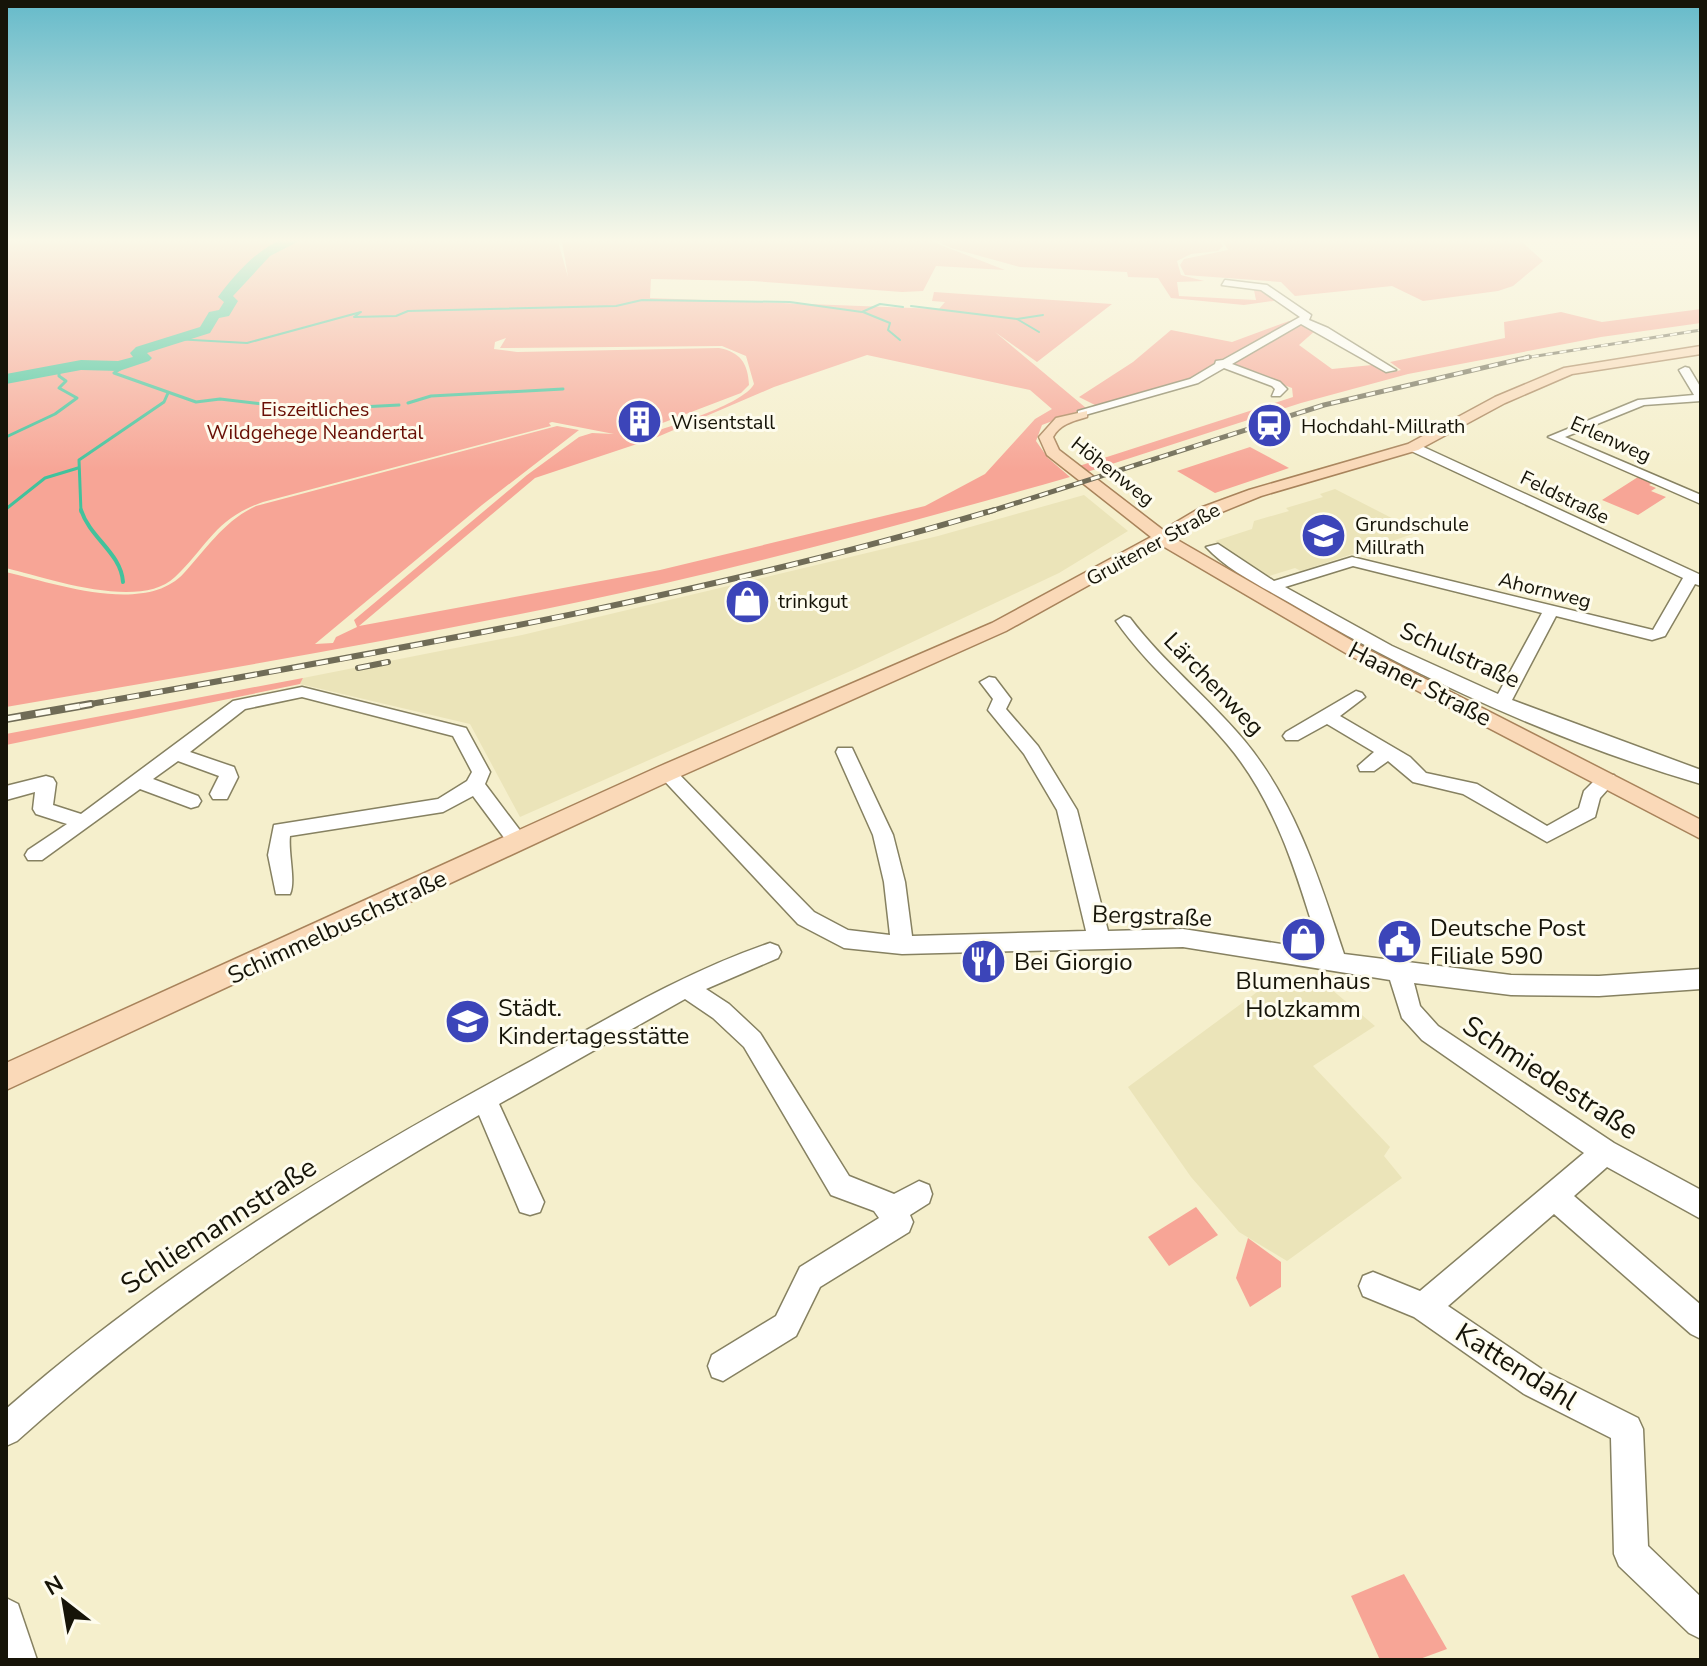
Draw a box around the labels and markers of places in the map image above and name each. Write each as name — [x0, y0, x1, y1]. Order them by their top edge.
building icon: Wisentstall — [616, 398, 664, 446]
station icon: Hochdahl-Millrath — [1246, 402, 1294, 450]
place label: Wisentstall — [671, 409, 775, 436]
place label: Hochdahl-Millrath — [1301, 413, 1465, 440]
school or university icon: Grundschule Millrath — [1300, 511, 1348, 559]
place label: Grundschule Millrath — [1355, 511, 1469, 561]
shop icon: trinkgut — [723, 577, 771, 625]
place label: trinkgut — [778, 588, 849, 615]
place label: Deutsche Post Filiale 590 — [1430, 912, 1586, 972]
shop icon: Blumenhaus Holzkamm — [1279, 915, 1327, 963]
public building icon: Deutsche Post Filiale 590 — [1375, 918, 1423, 966]
restaurant icon: Bei Giorgio — [959, 938, 1007, 986]
place label: Bei Giorgio — [1014, 946, 1132, 978]
place label: Blumenhaus Holzkamm — [1235, 965, 1371, 1025]
place label: Städt. Kindertagesstätte — [498, 992, 689, 1052]
school or university icon: Städt. Kindertagesstätte — [443, 998, 491, 1046]

